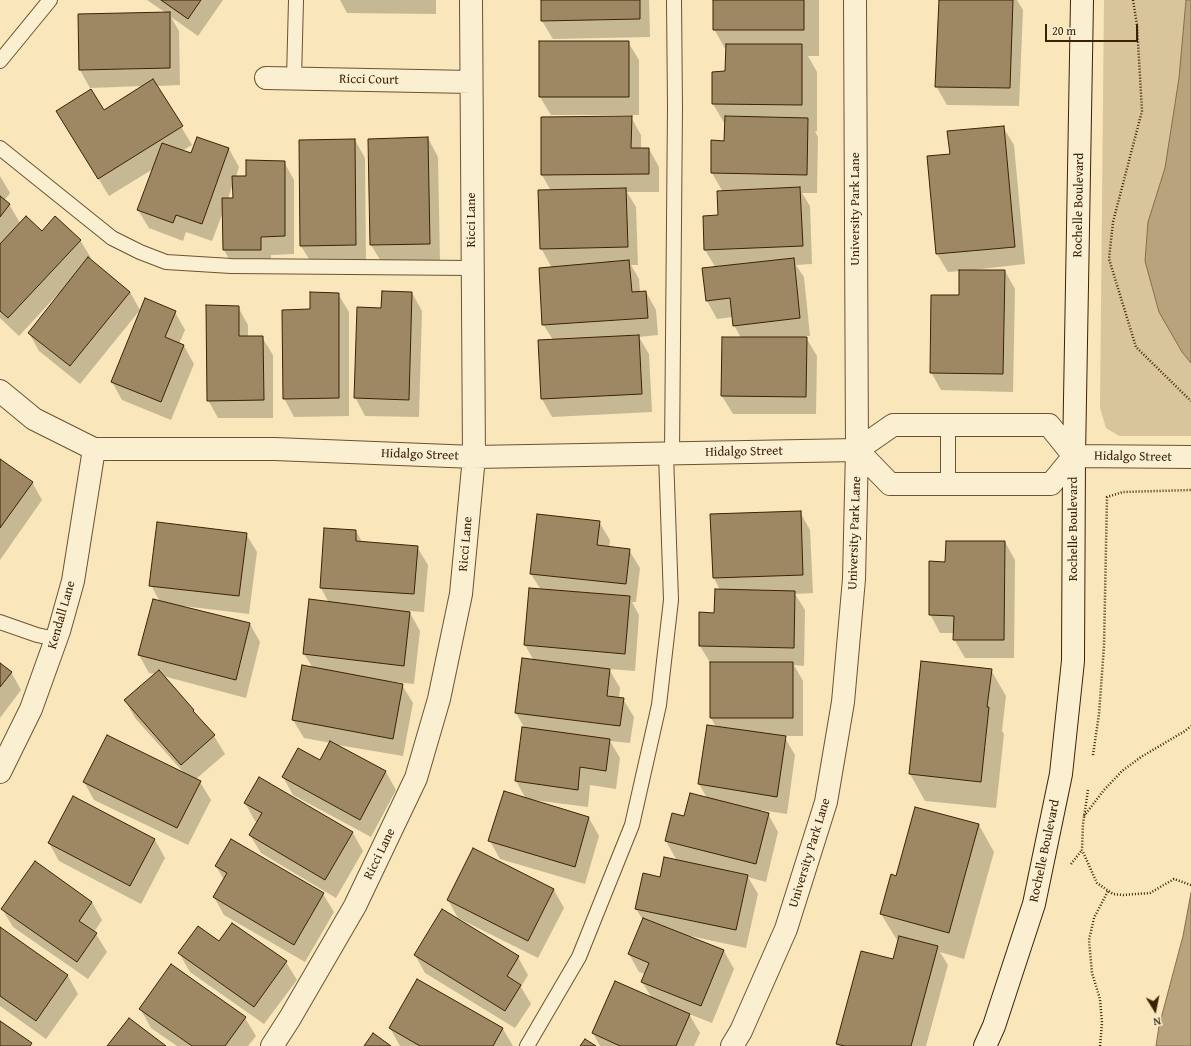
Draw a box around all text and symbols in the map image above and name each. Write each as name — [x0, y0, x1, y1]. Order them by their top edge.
scale bar — [1047, 16, 1140, 42]
text: 20 m — [1052, 22, 1076, 39]
street label: Ricci Court — [339, 72, 399, 88]
street label: University Park Lane — [848, 152, 864, 266]
street label: Rochelle Boulevard — [1070, 153, 1088, 257]
street label: Ricci Lane — [464, 192, 480, 248]
street label: Hidalgo Street — [705, 444, 783, 460]
street label: Hidalgo Street — [381, 446, 459, 464]
street label: Hidalgo Street — [1094, 449, 1172, 465]
street label: University Park Lane — [845, 476, 865, 590]
street label: Rochelle Boulevard — [1066, 477, 1082, 581]
street label: Ricci Lane — [456, 516, 476, 572]
street label: Kendall Lane — [45, 579, 79, 651]
street label: University Park Lane — [786, 796, 834, 910]
street label: Rochelle Boulevard — [1026, 798, 1064, 904]
street label: Ricci Lane — [361, 826, 399, 882]
north arrow — [1135, 990, 1175, 1030]
text: N — [1152, 1013, 1162, 1030]

